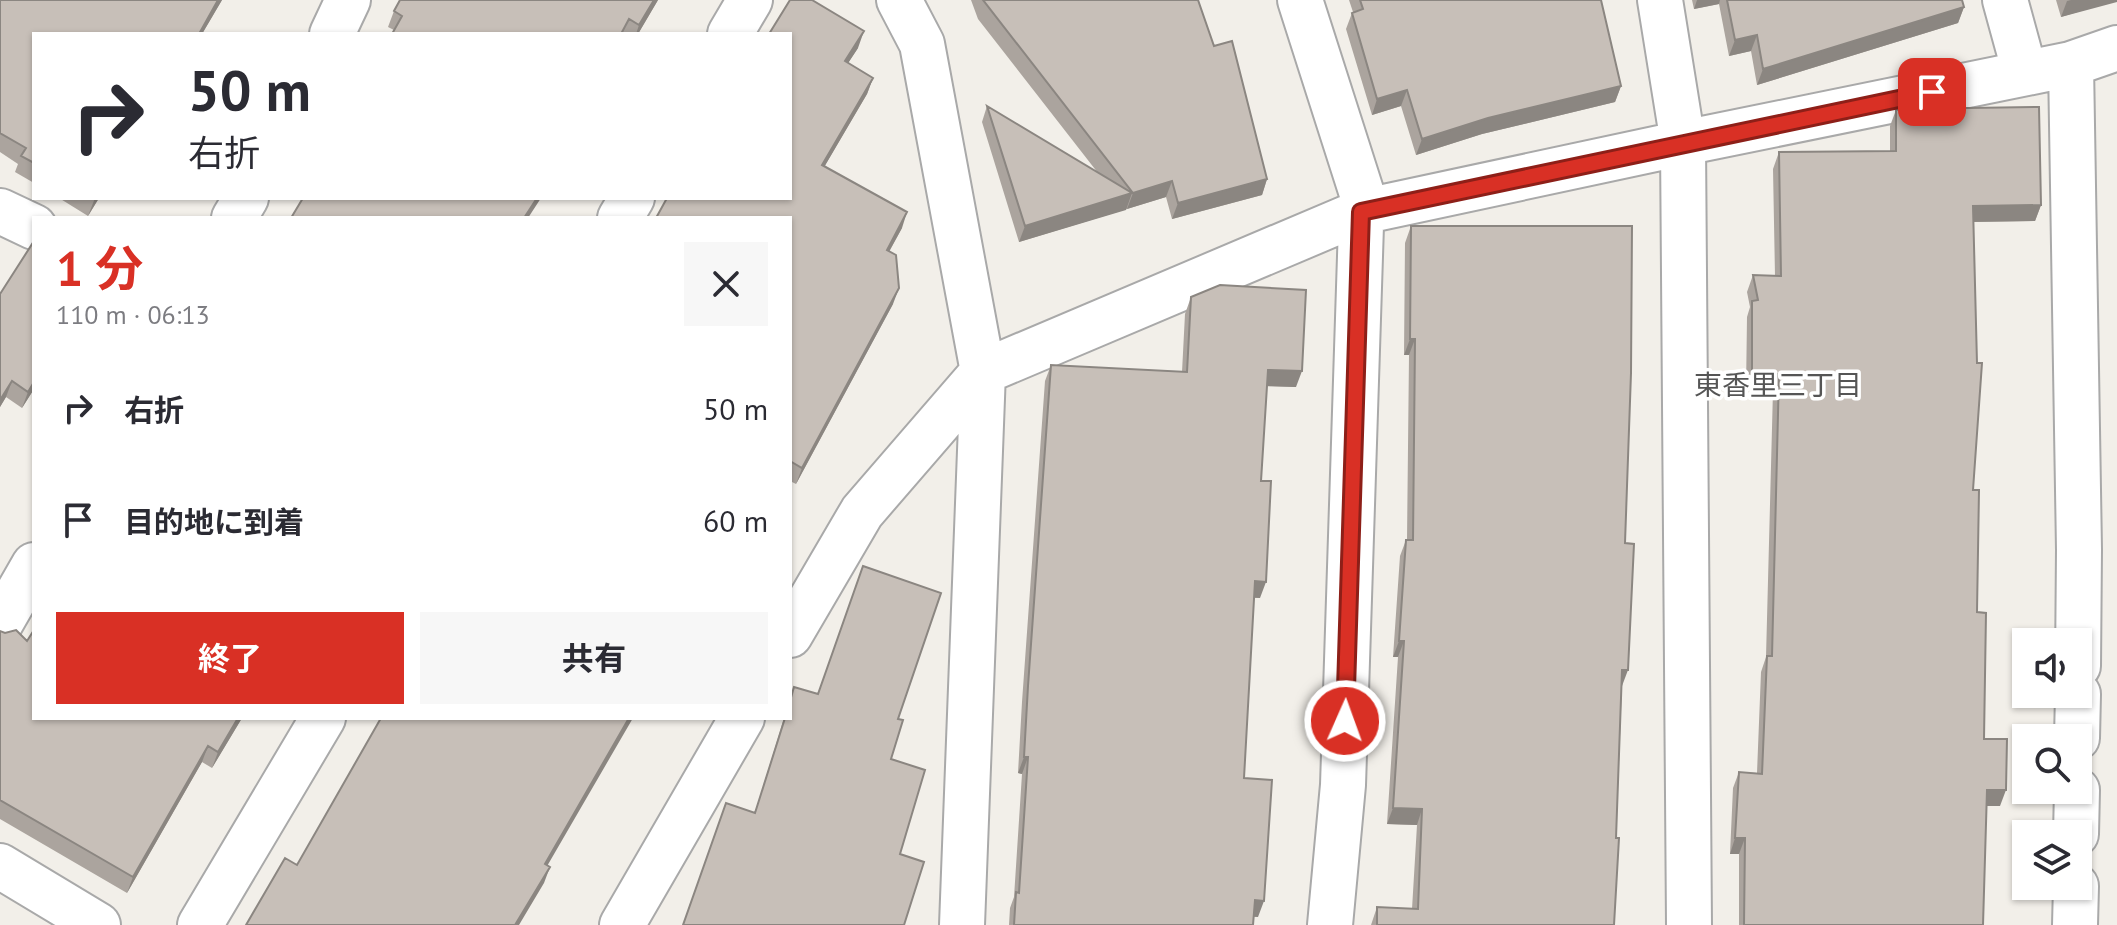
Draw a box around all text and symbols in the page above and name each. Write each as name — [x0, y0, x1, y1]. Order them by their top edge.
text: 50 m — [188, 54, 311, 126]
pin — [1898, 58, 1966, 126]
icon: right — [56, 64, 160, 168]
icon: arrive — [1910, 70, 1954, 114]
text: 右折 — [188, 129, 260, 176]
text: 1 分 — [56, 237, 143, 299]
button: close — [684, 242, 768, 326]
text: 110 m · 06:13 — [56, 298, 210, 331]
district label: 東香里三丁目 — [1694, 366, 1862, 403]
icon: right — [56, 386, 100, 430]
text: 50 m — [703, 389, 768, 428]
text: 右折 — [124, 390, 184, 429]
icon: arrive — [56, 498, 100, 542]
text: 60 m — [703, 501, 768, 540]
text: 目的地に到着 — [124, 502, 304, 541]
button: 終了 — [56, 612, 404, 704]
button: 共有 — [420, 612, 768, 704]
map controls — [2012, 628, 2092, 900]
button: sound — [2012, 628, 2092, 708]
position arrow — [1303, 679, 1387, 763]
button: search — [2012, 724, 2092, 804]
button: layers — [2012, 820, 2092, 900]

